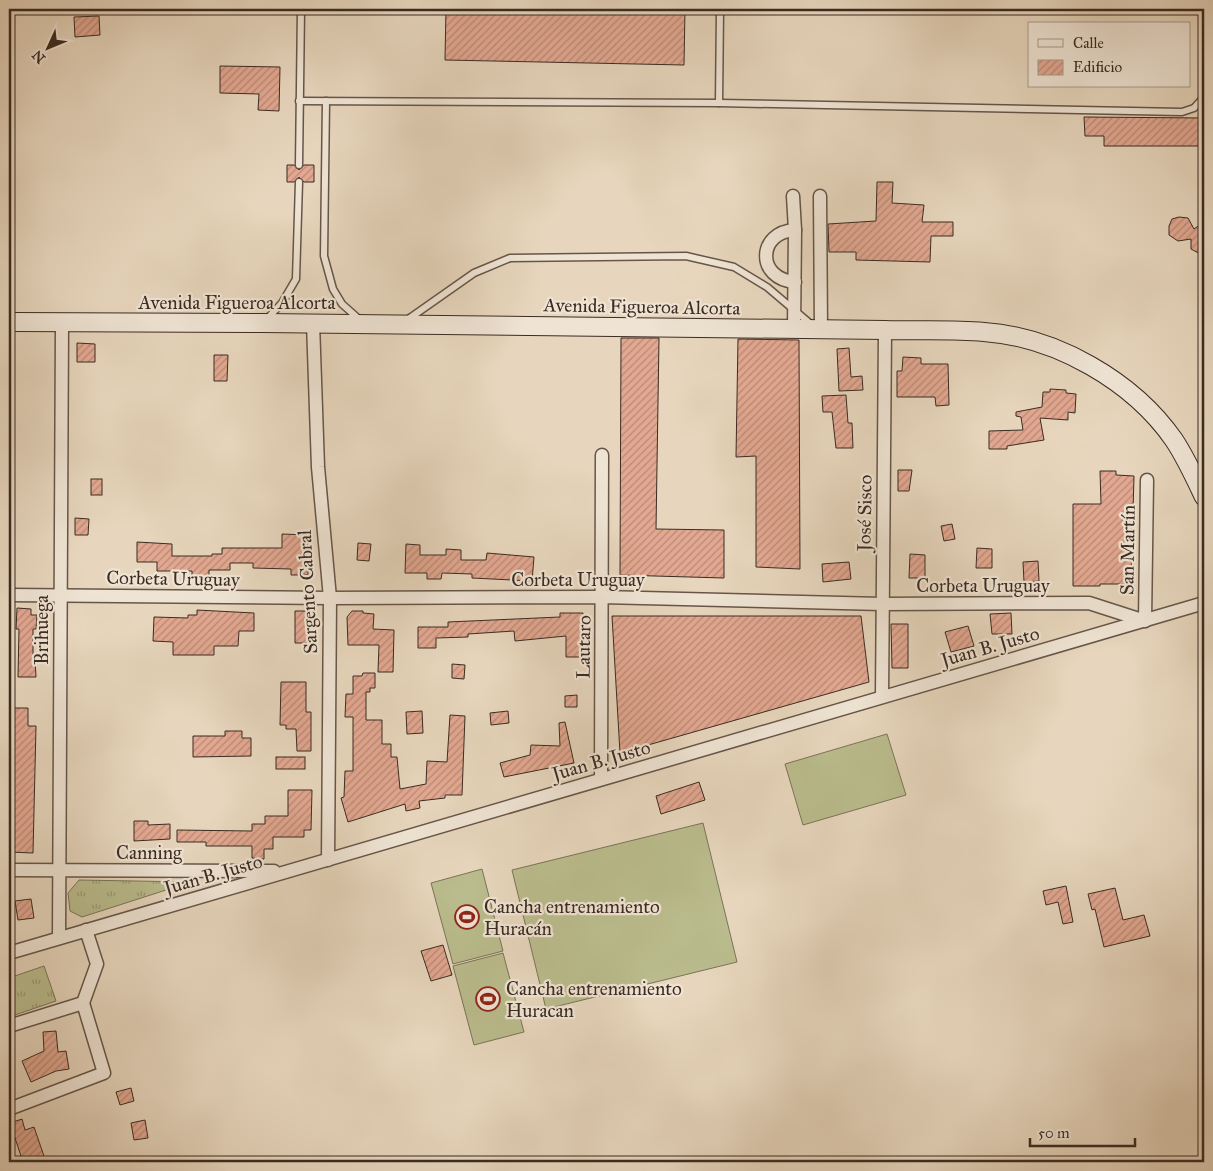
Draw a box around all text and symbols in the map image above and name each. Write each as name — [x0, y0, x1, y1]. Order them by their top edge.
north arrow — [22, 22, 72, 72]
legend — [1028, 22, 1190, 88]
text: Calle — [1073, 34, 1104, 52]
text: N — [29, 46, 49, 67]
text: Edificio — [1073, 58, 1122, 76]
street label: Avenida Figueroa Alcorta — [138, 291, 336, 315]
street label: Avenida Figueroa Alcorta — [542, 293, 742, 321]
street label: José Sisco — [852, 474, 878, 554]
street label: San Martín — [1115, 505, 1140, 595]
street label: Sargento Cabral — [293, 529, 323, 654]
street label: Corbeta Uruguay — [106, 566, 241, 592]
street label: Corbeta Uruguay — [511, 568, 646, 592]
street label: Corbeta Uruguay — [916, 574, 1051, 598]
street label: Brihuega — [30, 594, 54, 665]
street label: Lautaro — [571, 615, 596, 679]
street label: Juan B. Justo — [936, 621, 1042, 673]
street label: Juan B. Justo — [547, 735, 653, 787]
street label: Canning — [116, 841, 182, 865]
street label: Juan B. Justo — [159, 849, 265, 901]
place label: Cancha entrenamiento Huracán — [484, 895, 660, 940]
sports icon: Cancha entrenamiento Huracán — [454, 904, 480, 930]
place label: Cancha entrenamiento Huracan — [506, 977, 682, 1022]
sports icon: Cancha entrenamiento Huracan — [475, 986, 501, 1012]
scale bar — [1030, 1116, 1136, 1148]
text: 50 m — [1038, 1124, 1070, 1142]

